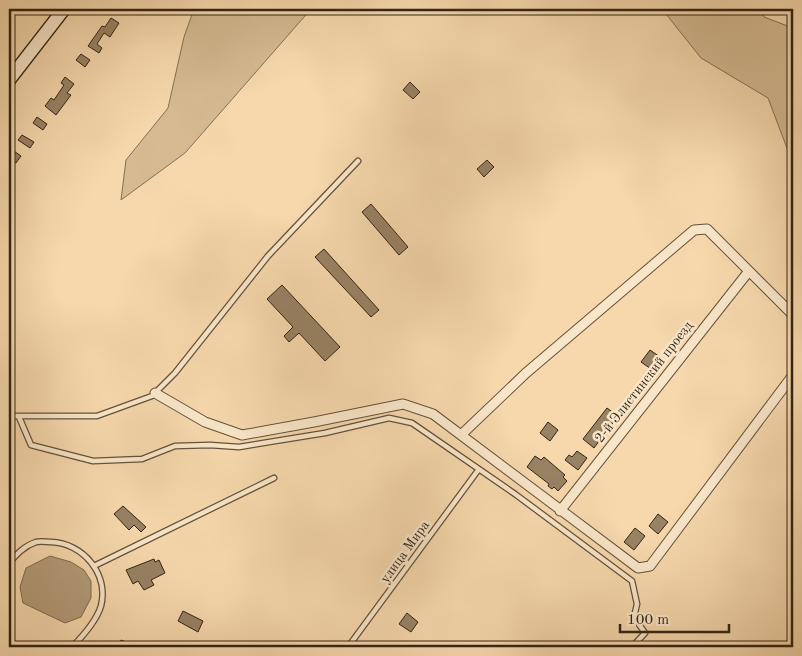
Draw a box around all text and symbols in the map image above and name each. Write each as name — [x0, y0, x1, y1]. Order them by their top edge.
street label: 2-й Элистинский проезд — [592, 319, 696, 445]
street label: улица Мира — [378, 518, 432, 586]
scale bar — [620, 601, 728, 633]
text: 100 m — [627, 613, 669, 628]

